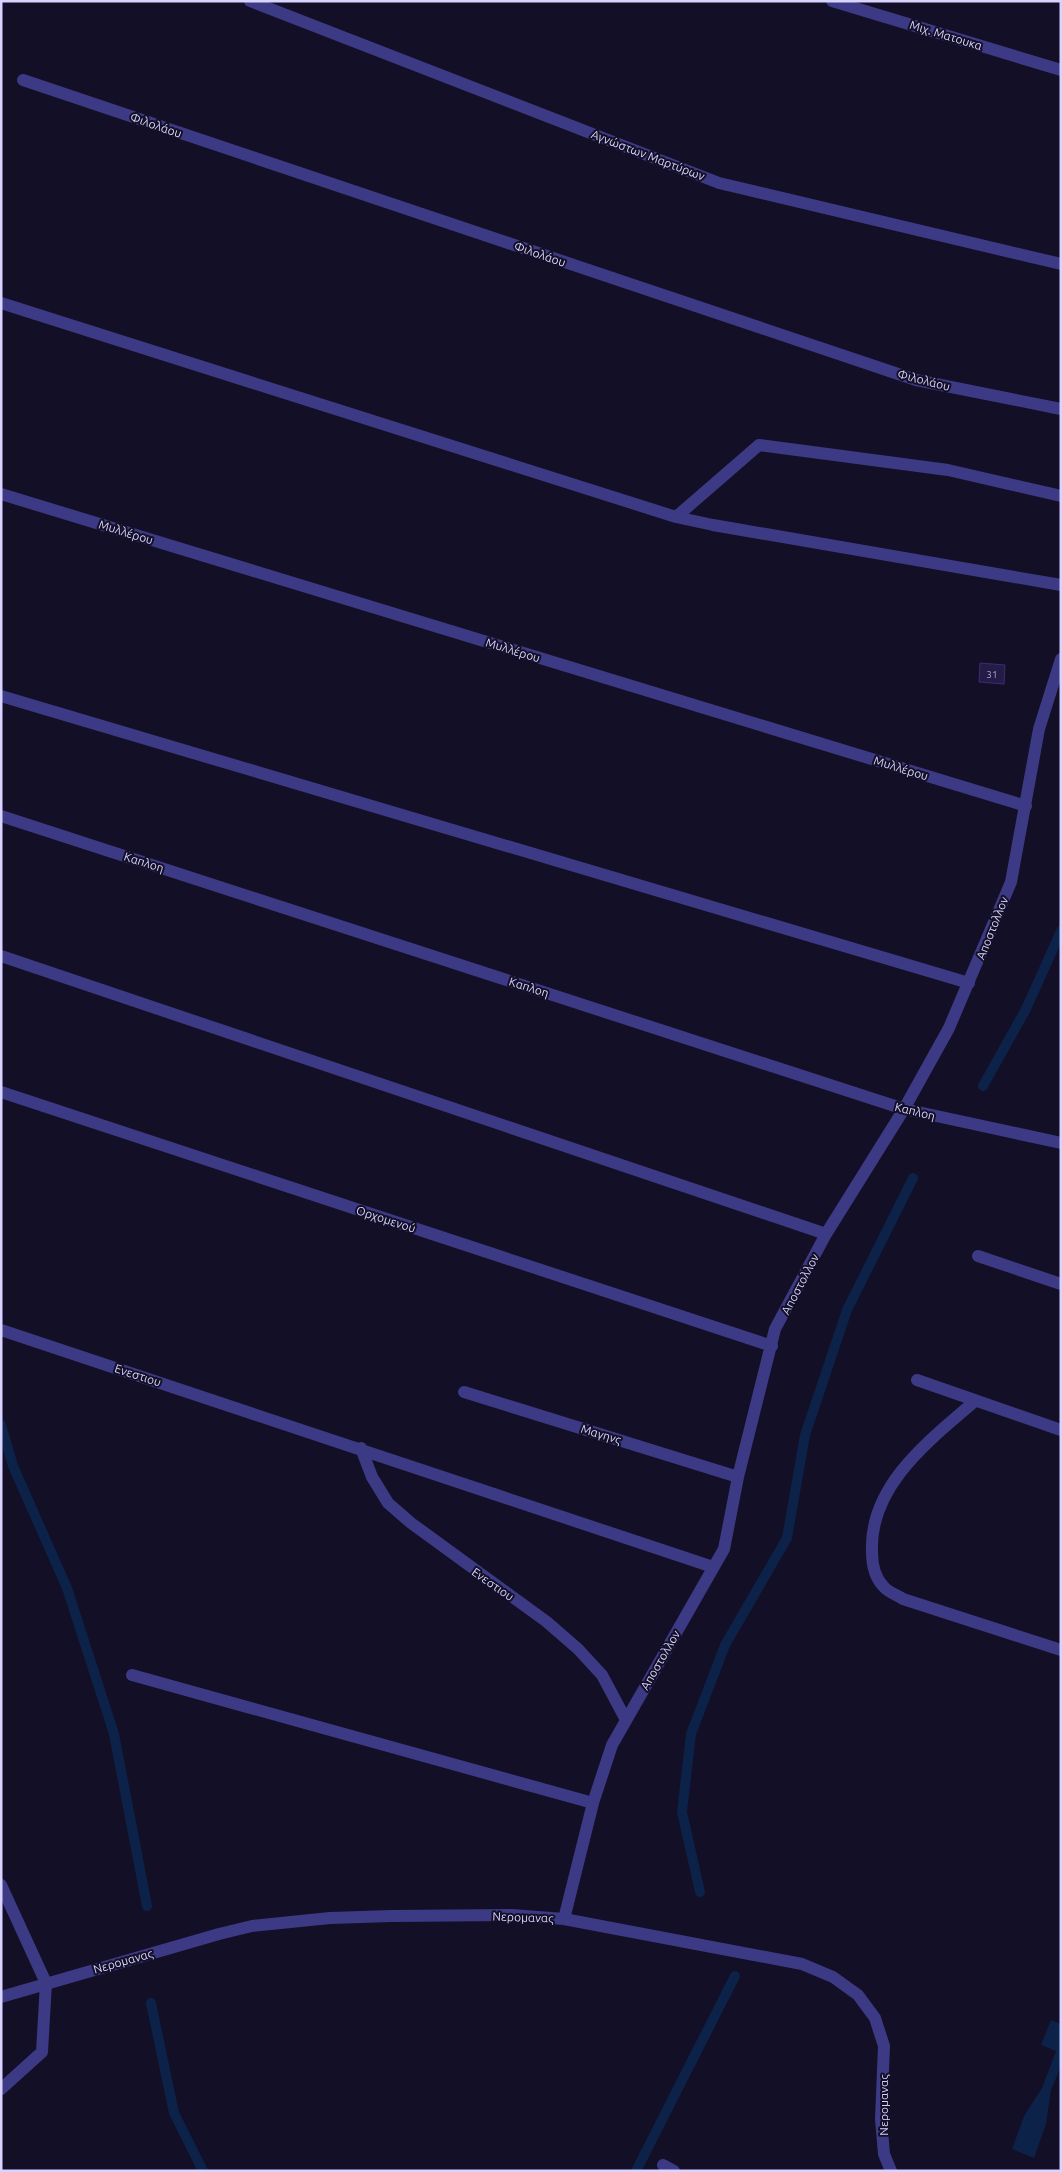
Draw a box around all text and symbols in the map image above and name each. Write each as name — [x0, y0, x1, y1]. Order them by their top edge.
street label: Μιχ. Ματουκα — [908, 18, 984, 52]
street label: Φιλολάου — [128, 110, 184, 140]
street label: Αγνώστων Μαρτύρων — [589, 127, 707, 183]
street label: Φιλολάου — [512, 239, 568, 269]
street label: Φιλολάου — [896, 367, 952, 393]
street label: Μυλλέρου — [97, 518, 155, 546]
street label: Μυλλέρου — [484, 636, 542, 664]
house number: 31 — [986, 669, 998, 680]
street label: Μυλλέρου — [872, 754, 930, 782]
street label: Καπλοη — [122, 849, 166, 875]
street label: Αποστολλον — [974, 895, 1011, 961]
street label: Καπλοη — [507, 974, 551, 1000]
street label: Καπλοη — [893, 1100, 937, 1122]
street label: Ορχομενού — [355, 1203, 417, 1235]
street label: Αποστολλον — [779, 1251, 821, 1316]
street label: Ενεστιου — [113, 1361, 163, 1389]
street label: Μαγηνς — [579, 1422, 623, 1447]
street label: Ενεστιου — [470, 1565, 516, 1603]
street label: Αποστολλον — [638, 1628, 682, 1692]
street label: Νερομανας — [492, 1909, 554, 1926]
street label: Νερομανας — [92, 1946, 155, 1977]
street label: Νερομανας — [877, 2074, 891, 2136]

